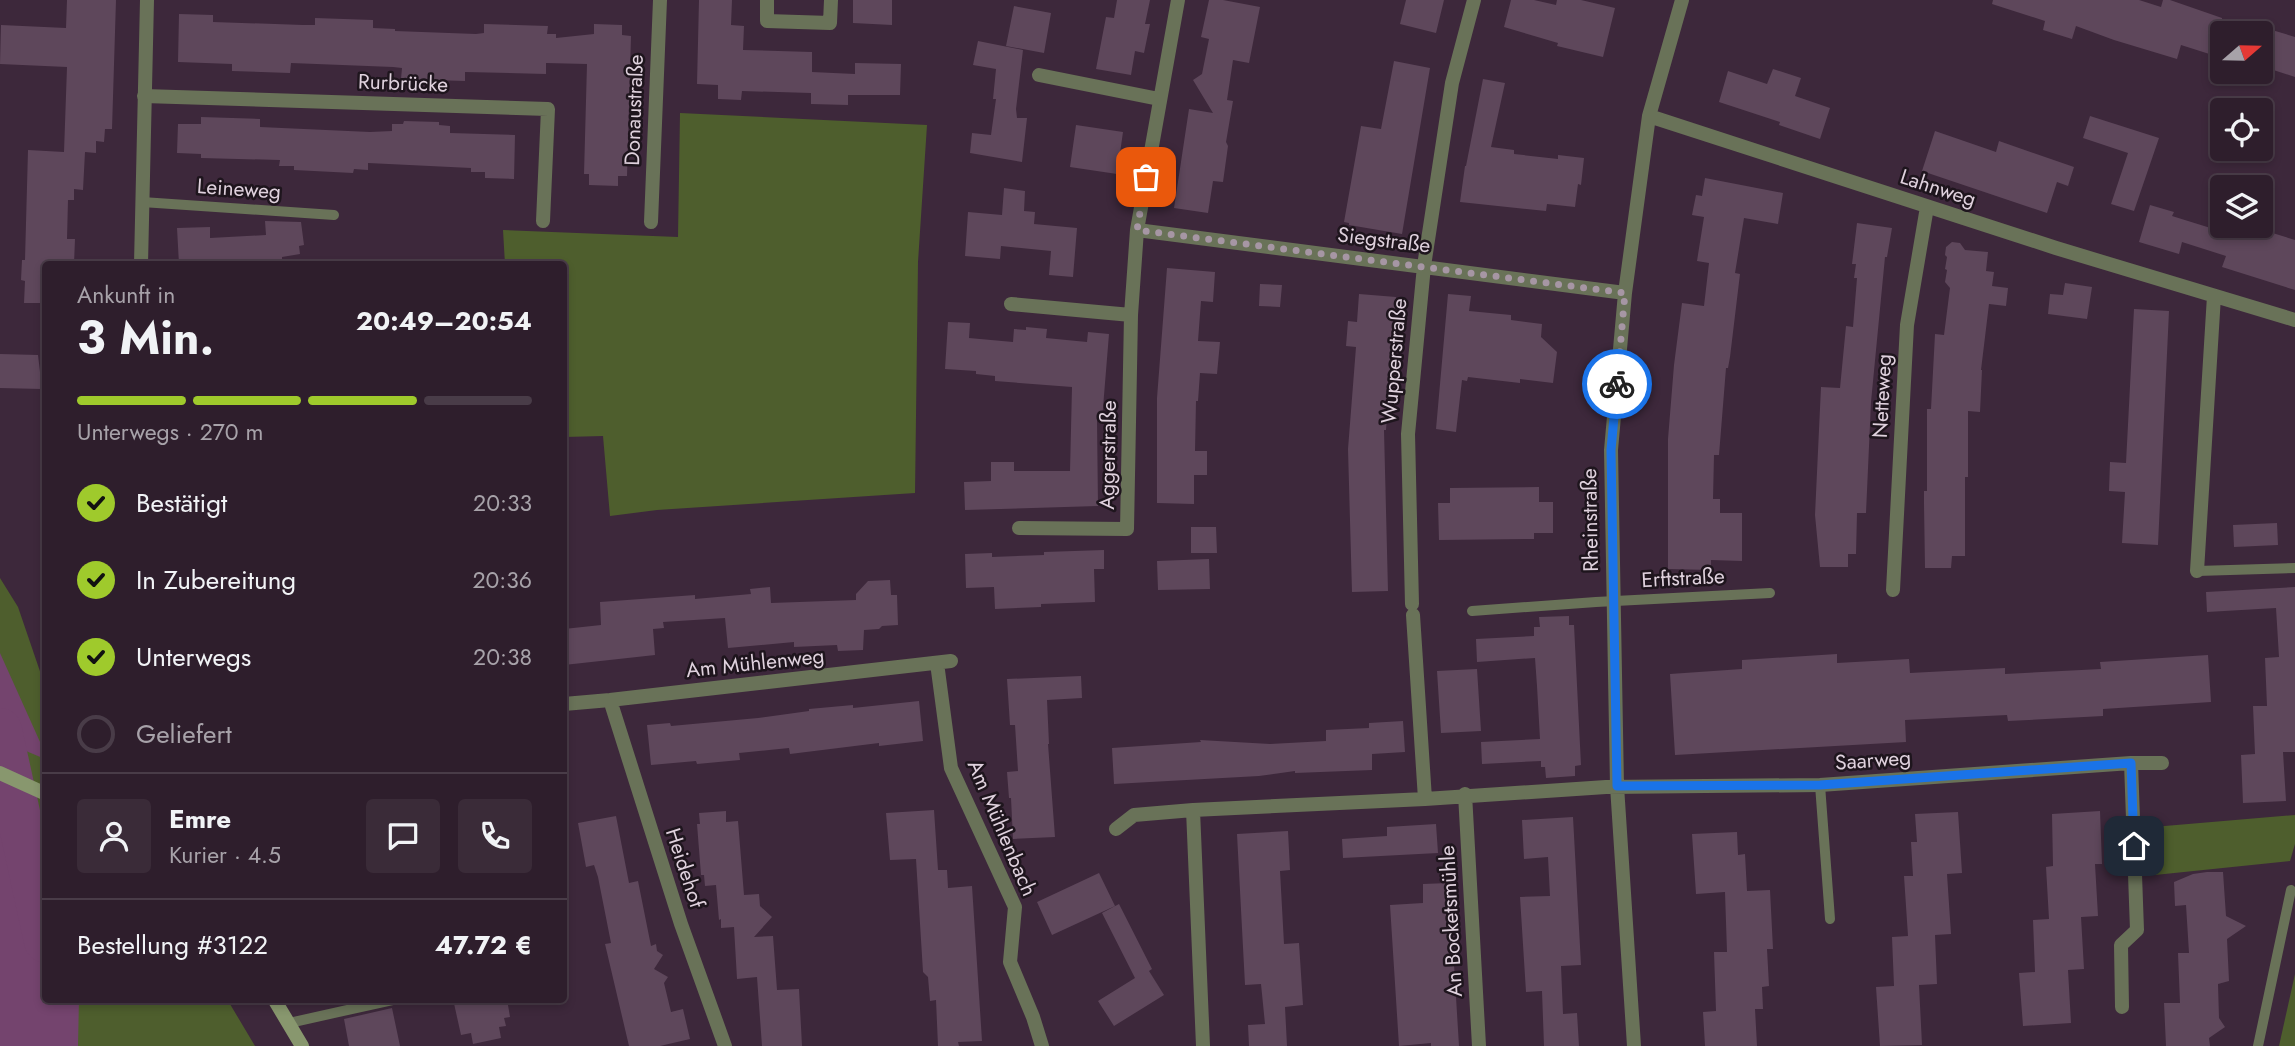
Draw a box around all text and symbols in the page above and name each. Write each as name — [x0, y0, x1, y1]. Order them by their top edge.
north arrow — [2210, 21, 2273, 84]
map controls — [2210, 21, 2273, 238]
street label: Donaustraße — [617, 54, 651, 166]
street label: Rurbrücke — [358, 66, 449, 100]
button: locate — [2210, 98, 2273, 161]
pin — [1116, 147, 1176, 207]
icon: bag — [1127, 158, 1165, 196]
street label: Lahnweg — [1896, 162, 1980, 214]
street label: Leineweg — [196, 171, 282, 207]
button: layers — [2210, 175, 2273, 238]
street label: Siegstraße — [1336, 219, 1432, 261]
text: Ankunft in — [77, 278, 175, 312]
street label: Wupperstraße — [1374, 297, 1414, 425]
text: 20:49–20:54 — [356, 302, 532, 340]
text: 3 Min. — [77, 305, 214, 371]
courier — [1582, 349, 1652, 419]
street label: Netteweg — [1865, 353, 1899, 439]
icon: bike — [1598, 365, 1636, 403]
street label: Aggerstraße — [1092, 400, 1124, 510]
text: Unterwegs · 270 m — [77, 415, 263, 449]
street label: Rheinstraße — [1574, 468, 1606, 572]
icon: check — [77, 484, 115, 522]
text: Bestätigt — [136, 484, 227, 522]
text: 20:33 — [473, 486, 532, 520]
icon: check — [77, 561, 115, 599]
text: In Zubereitung — [136, 561, 296, 599]
street label: Erftstraße — [1641, 561, 1726, 595]
text: 20:36 — [472, 563, 532, 597]
icon: check — [77, 638, 115, 676]
text: Unterwegs — [136, 638, 251, 676]
text: 20:38 — [473, 640, 532, 674]
street label: Am Mühlenweg — [684, 641, 826, 685]
text: Geliefert — [136, 715, 232, 753]
street label: Saarweg — [1834, 742, 1912, 778]
street label: Am Mühlenbach — [960, 755, 1044, 901]
button: person — [77, 799, 151, 873]
button: chat — [366, 799, 440, 873]
button: phone — [458, 799, 532, 873]
text: Emre — [169, 800, 231, 838]
pin — [2104, 816, 2164, 876]
street label: Heidehof — [658, 824, 712, 913]
icon: home — [2115, 827, 2153, 865]
text: Kurier · 4.5 — [169, 838, 281, 872]
street label: An Bocketsmühle — [1432, 844, 1470, 998]
text: Bestellung #3122 — [77, 926, 268, 964]
text: 47.72 € — [435, 926, 532, 964]

